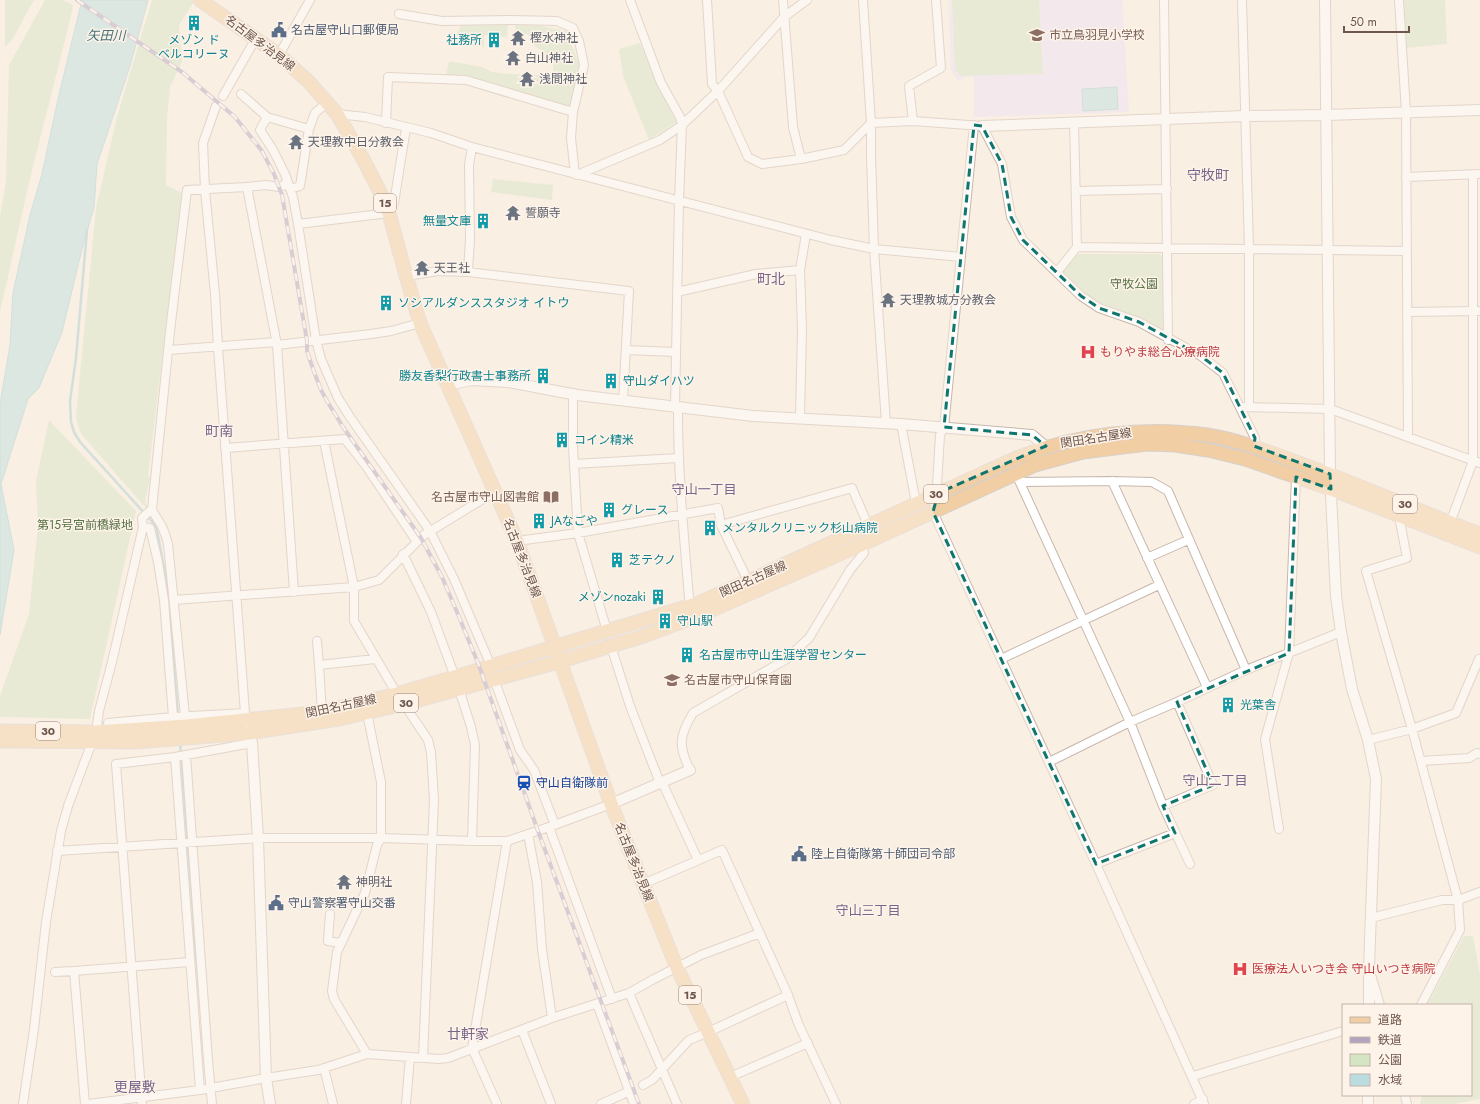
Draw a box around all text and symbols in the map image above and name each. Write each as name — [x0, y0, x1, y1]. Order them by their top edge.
scale bar — [1344, 8, 1409, 34]
street label: 名古屋多治見線 — [221, 11, 299, 75]
text: 50 m — [1350, 13, 1377, 31]
building icon: メゾン ド ベルコリーヌ — [185, 14, 203, 32]
public building icon: 名古屋守山口郵便局 — [270, 21, 288, 39]
place label: 名古屋守山口郵便局 — [291, 21, 399, 39]
water label: 矢田川 — [86, 26, 127, 45]
school or university icon: 市立鳥羽見小学校 — [1028, 26, 1046, 44]
place label: 市立鳥羽見小学校 — [1049, 26, 1145, 44]
temple icon: 樫水神社 — [509, 29, 527, 47]
place label: 樫水神社 — [530, 29, 578, 47]
place label: メゾン ド ベルコリーヌ — [158, 31, 230, 63]
place label: 社務所 — [446, 31, 482, 49]
building icon: 社務所 — [485, 31, 503, 49]
temple icon: 白山神社 — [504, 49, 522, 67]
place label: 白山神社 — [525, 49, 573, 67]
temple icon: 浅間神社 — [518, 70, 536, 88]
place label: 浅間神社 — [539, 70, 587, 88]
temple icon: 天理教中日分教会 — [287, 133, 305, 151]
place label: 天理教中日分教会 — [308, 133, 404, 151]
district label: 守牧町 — [1187, 165, 1229, 185]
road number: 15 — [374, 194, 396, 212]
temple icon: 誓願寺 — [504, 204, 522, 222]
place label: 誓願寺 — [525, 204, 561, 222]
place label: 無量文庫 — [423, 212, 471, 230]
building icon: 無量文庫 — [474, 212, 492, 230]
temple icon: 天王社 — [413, 259, 431, 277]
place label: 天王社 — [434, 259, 470, 277]
district label: 町北 — [757, 269, 785, 289]
park label: 守牧公園 — [1110, 275, 1158, 293]
temple icon: 天理教城方分教会 — [879, 291, 897, 309]
place label: 天理教城方分教会 — [900, 291, 996, 309]
building icon: ソシアルダンススタジオ イトウ — [377, 294, 395, 312]
place label: ソシアルダンススタジオ イトウ — [398, 294, 569, 312]
hospital icon: もりやま総合心療病院 — [1079, 343, 1097, 361]
place label: もりやま総合心療病院 — [1100, 343, 1220, 361]
place label: 勝友香梨行政書士事務所 — [399, 367, 531, 385]
building icon: 勝友香梨行政書士事務所 — [534, 367, 552, 385]
building icon: 守山ダイハツ — [602, 372, 620, 390]
place label: 守山ダイハツ — [623, 372, 695, 390]
district label: 町南 — [205, 421, 233, 441]
street label: 関田名古屋線 — [1059, 423, 1133, 453]
building icon: コイン精米 — [553, 431, 571, 449]
place label: コイン精米 — [574, 431, 634, 449]
district label: 守山一丁目 — [671, 480, 737, 499]
road number: 30 — [924, 485, 948, 503]
place label: 名古屋市守山図書館 — [431, 488, 539, 506]
library icon: 名古屋市守山図書館 — [542, 488, 560, 506]
road number: 30 — [1393, 495, 1417, 513]
building icon: グレース — [600, 501, 618, 519]
place label: グレース — [621, 501, 668, 519]
building icon: JAなごや — [530, 512, 548, 530]
place label: JAなごや — [549, 512, 598, 530]
park label: 第15号宮前橋緑地 — [37, 516, 133, 534]
street label: 名古屋多治見線 — [499, 516, 545, 600]
building icon: メンタルクリニック杉山病院 — [701, 519, 719, 537]
place label: メンタルクリニック杉山病院 — [722, 519, 878, 537]
building icon: 芝テクノ — [608, 551, 626, 569]
place label: 芝テクノ — [629, 551, 676, 569]
street label: 関田名古屋線 — [716, 556, 790, 602]
place label: メゾンnozaki — [578, 588, 646, 606]
building icon: メゾンnozaki — [649, 588, 667, 606]
building icon: 守山駅 — [656, 612, 674, 630]
place label: 守山駅 — [677, 612, 713, 630]
building icon: 名古屋市守山生涯学習センター — [678, 646, 696, 664]
place label: 名古屋市守山生涯学習センター — [699, 646, 867, 664]
school or university icon: 名古屋市守山保育園 — [663, 671, 681, 689]
place label: 名古屋市守山保育園 — [684, 671, 792, 689]
street label: 関田名古屋線 — [304, 690, 378, 722]
road number: 30 — [394, 694, 418, 712]
building icon: 光葉舎 — [1219, 696, 1237, 714]
place label: 光葉舎 — [1240, 696, 1276, 714]
road number: 30 — [36, 722, 60, 740]
district label: 守山二丁目 — [1182, 771, 1248, 790]
station icon: 守山自衛隊前 — [515, 774, 533, 792]
place label: 守山自衛隊前 — [536, 774, 608, 792]
street label: 名古屋多治見線 — [610, 820, 658, 904]
public building icon: 陸上自衛隊第十師団司令部 — [790, 845, 808, 863]
place label: 陸上自衛隊第十師団司令部 — [811, 845, 955, 863]
temple icon: 神明社 — [335, 873, 353, 891]
place label: 神明社 — [356, 873, 392, 891]
public building icon: 守山警察署守山交番 — [267, 894, 285, 912]
place label: 守山警察署守山交番 — [288, 894, 396, 912]
district label: 守山三丁目 — [835, 901, 901, 920]
hospital icon: 医療法人いつき会 守山いつき病院 — [1231, 960, 1249, 978]
place label: 医療法人いつき会 守山いつき病院 — [1252, 960, 1436, 978]
road number: 15 — [679, 986, 701, 1004]
legend — [1342, 1004, 1472, 1096]
text: 道路 — [1378, 1011, 1402, 1029]
district label: 廿軒家 — [447, 1024, 489, 1044]
text: 鉄道 — [1378, 1031, 1402, 1049]
text: 公園 — [1378, 1051, 1402, 1069]
text: 水域 — [1378, 1071, 1402, 1089]
district label: 更屋敷 — [114, 1077, 156, 1097]

